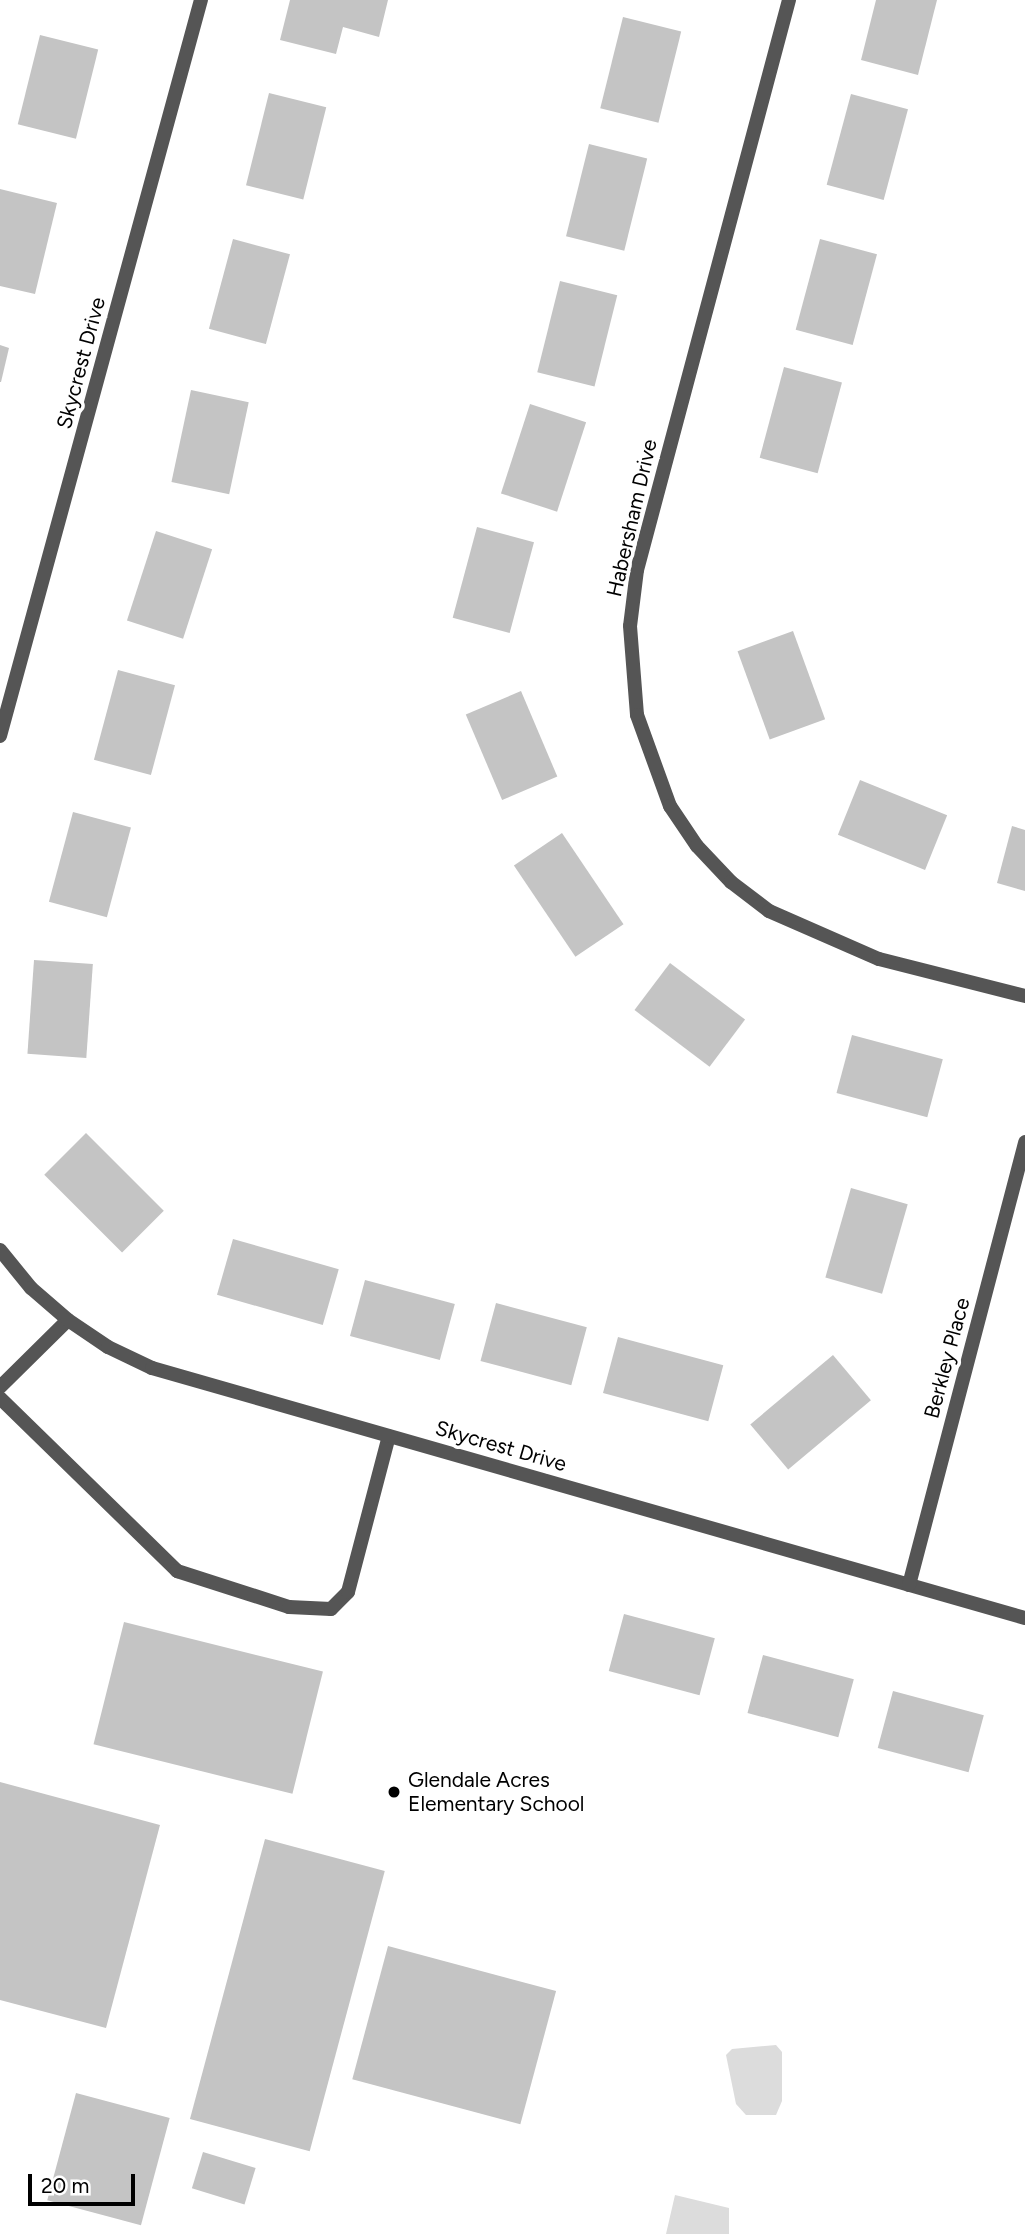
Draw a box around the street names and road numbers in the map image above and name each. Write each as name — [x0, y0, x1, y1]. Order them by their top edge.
street label: Skycrest Drive — [51, 294, 111, 432]
street label: Habersham Drive — [602, 437, 662, 599]
street label: Berkley Place — [919, 1295, 975, 1421]
street label: Skycrest Drive — [433, 1415, 569, 1477]

